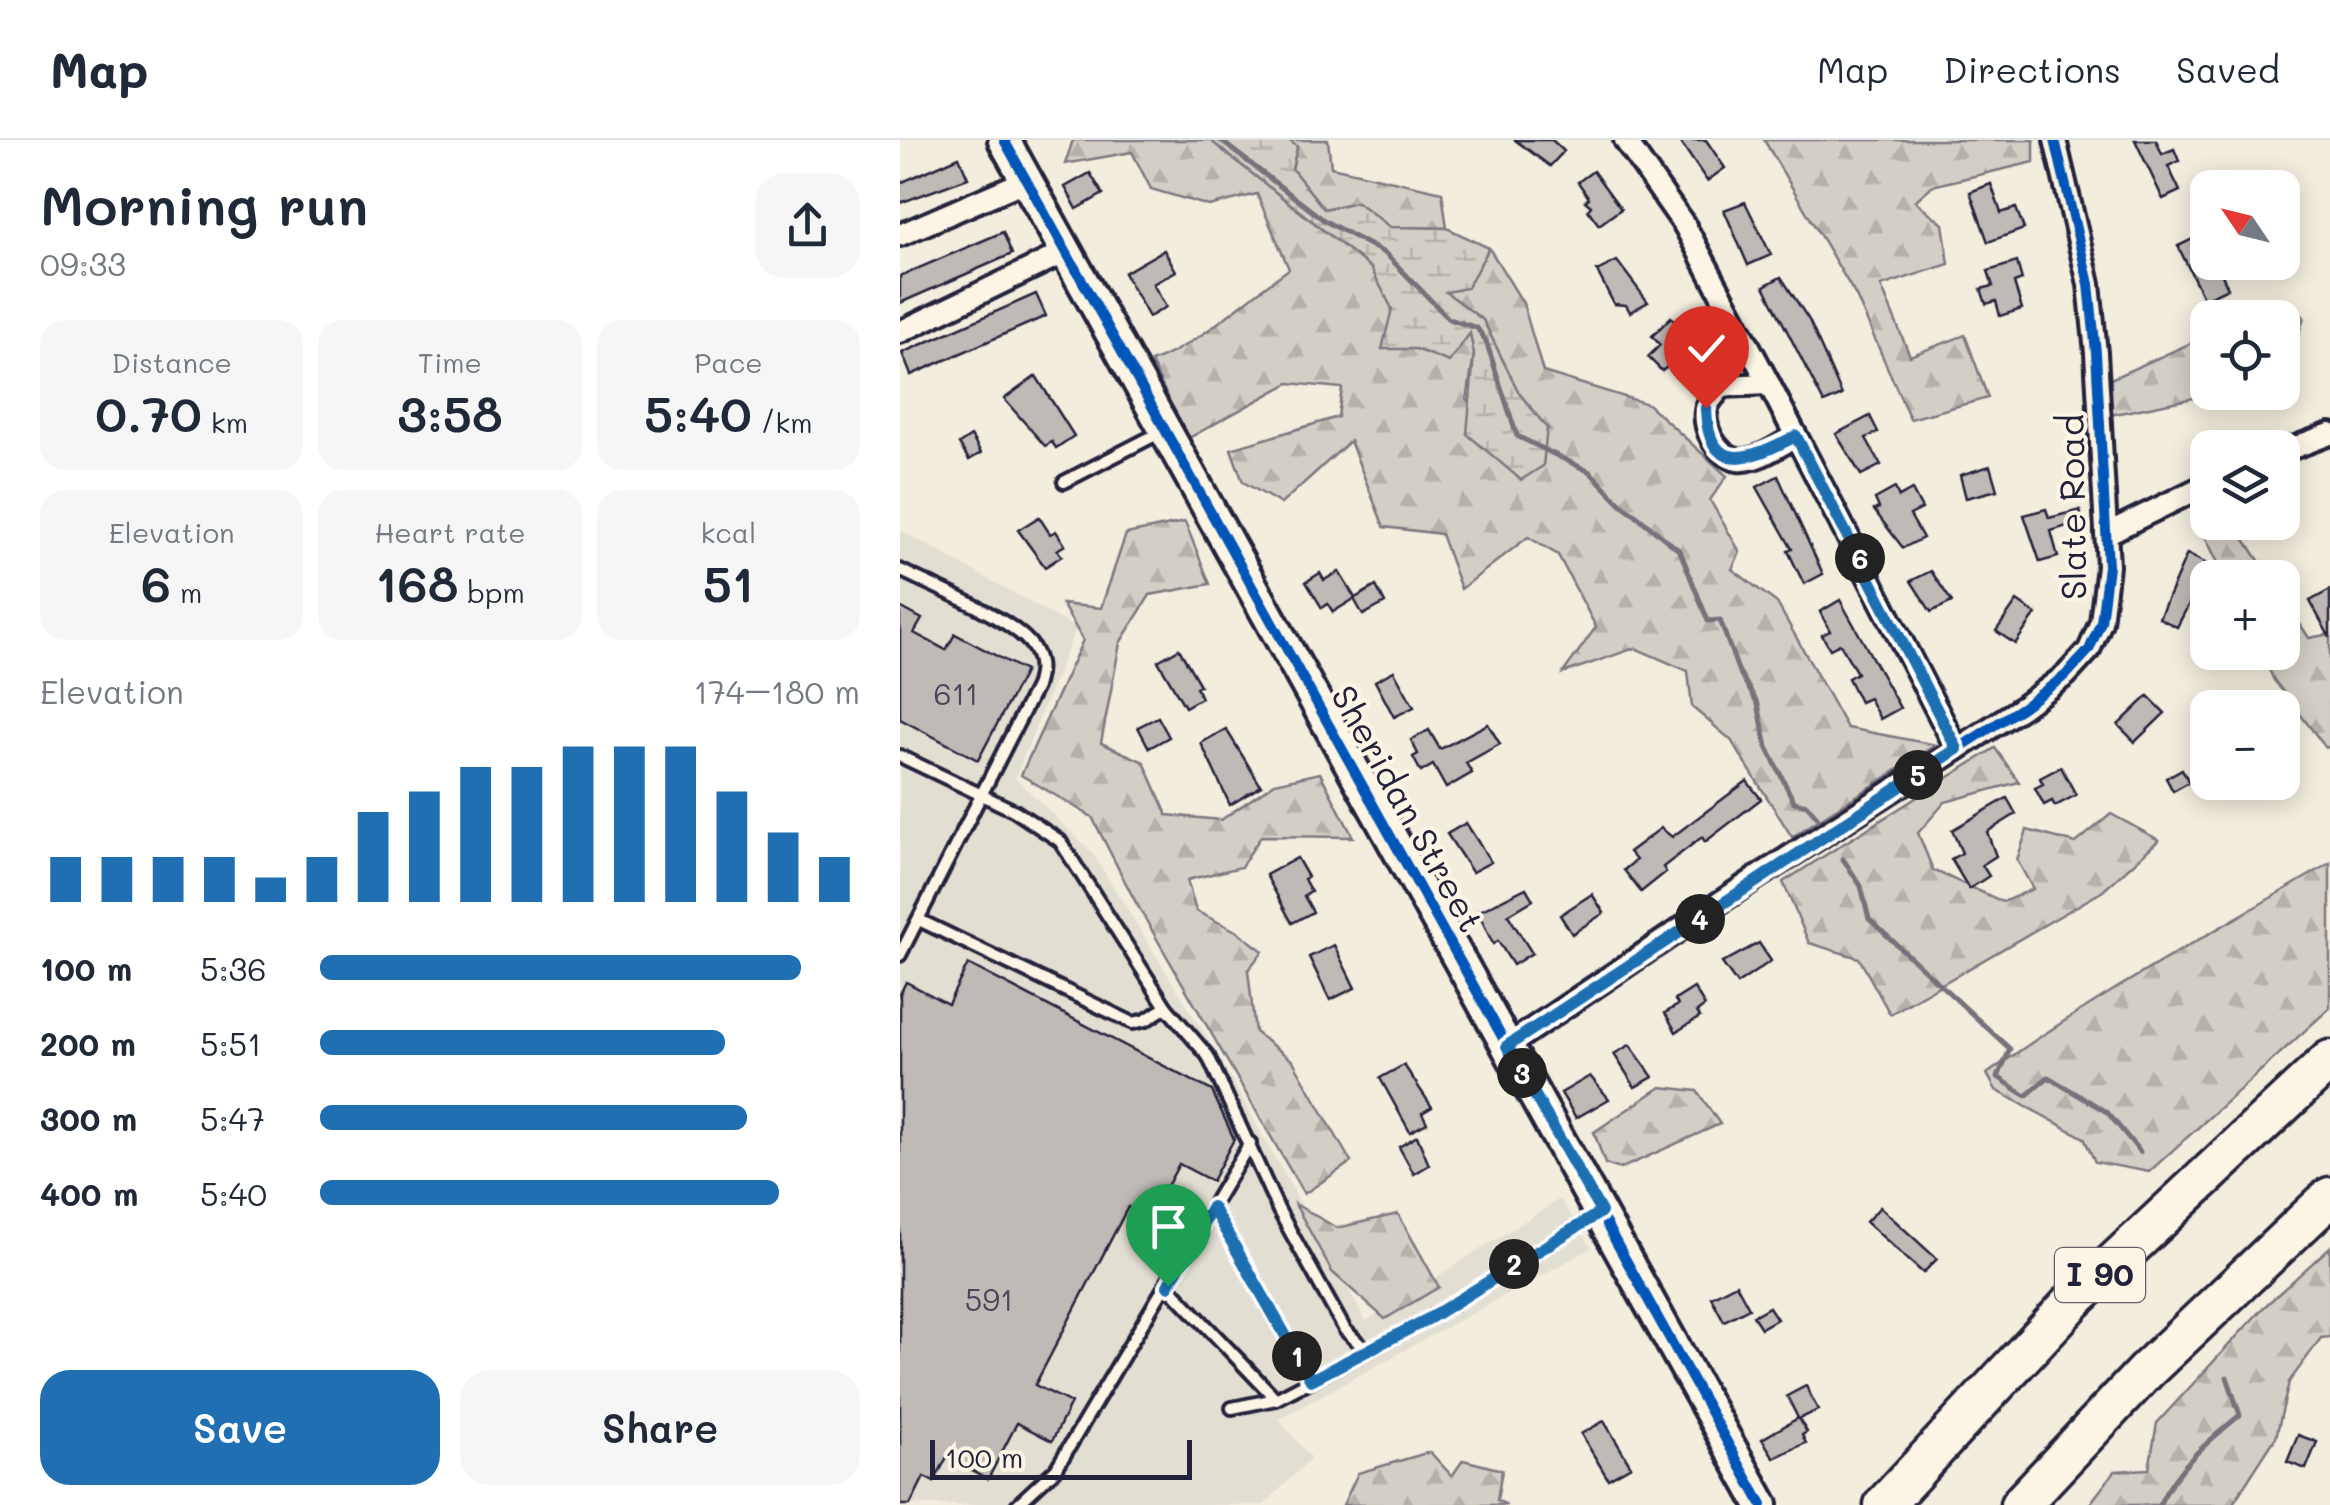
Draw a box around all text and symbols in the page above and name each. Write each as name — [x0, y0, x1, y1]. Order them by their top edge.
text: Map — [50, 38, 149, 100]
text: Map — [1817, 46, 1888, 92]
text: Directions — [1943, 46, 2121, 92]
text: Saved — [2176, 46, 2280, 92]
text: Morning run — [40, 168, 368, 240]
north arrow — [2190, 170, 2300, 280]
map controls — [2190, 170, 2300, 800]
button: share — [755, 173, 860, 278]
text: 09:33 — [40, 242, 126, 284]
button: locate — [2190, 300, 2300, 410]
pin — [1664, 306, 1749, 409]
icon: check — [1679, 321, 1734, 376]
text: Distance — [111, 344, 232, 380]
text: Time — [418, 344, 482, 380]
text: Pace — [694, 344, 763, 380]
text: 0.70 — [95, 380, 202, 446]
text: 3:58 — [397, 380, 503, 446]
text: 5:40 — [644, 380, 752, 446]
text: km — [202, 404, 248, 440]
text: /km — [752, 404, 813, 440]
street label: Slate Road — [2046, 414, 2096, 600]
button: layers — [2190, 430, 2300, 540]
text: Elevation — [109, 514, 235, 550]
text: Heart rate — [374, 514, 526, 550]
text: kcal — [700, 514, 756, 550]
pin: 6 — [1835, 533, 1885, 583]
text: 6 — [1852, 540, 1868, 576]
text: 6 — [141, 550, 171, 616]
text: 168 — [375, 550, 458, 616]
text: 51 — [703, 550, 754, 616]
button: + — [2190, 560, 2300, 670]
text: m — [171, 574, 202, 610]
text: bpm — [458, 574, 525, 610]
text: Elevation — [40, 670, 184, 712]
text: 174–180 m — [694, 670, 860, 712]
house number: 611 — [934, 673, 978, 713]
street label: Sheridan Street — [1322, 676, 1496, 940]
button: − — [2190, 690, 2300, 800]
pin: 5 — [1893, 750, 1943, 800]
text: 5 — [1910, 757, 1926, 793]
pin: 4 — [1675, 894, 1725, 944]
text: 4 — [1691, 901, 1709, 937]
text: 100 m — [40, 947, 132, 989]
text: 5:36 — [200, 947, 267, 989]
text: 200 m — [40, 1022, 136, 1064]
text: 5:51 — [200, 1022, 262, 1064]
pin: 3 — [1497, 1048, 1547, 1098]
text: 3 — [1514, 1055, 1530, 1091]
text: 300 m — [40, 1097, 137, 1139]
text: 5:47 — [200, 1097, 265, 1139]
text: 400 m — [40, 1172, 138, 1214]
text: 5:40 — [200, 1172, 267, 1214]
pin — [1126, 1184, 1211, 1287]
icon: arrive — [1141, 1199, 1196, 1254]
pin: 2 — [1489, 1239, 1539, 1289]
text: 2 — [1506, 1246, 1522, 1282]
road number: I 90 — [2055, 1248, 2145, 1302]
house number: 591 — [965, 1279, 1013, 1319]
pin: 1 — [1272, 1331, 1322, 1381]
text: 1 — [1291, 1338, 1303, 1374]
button: Save — [40, 1370, 440, 1485]
button: Share — [460, 1370, 860, 1485]
scale bar — [930, 1435, 1192, 1480]
text: 100 m — [945, 1439, 1023, 1475]

